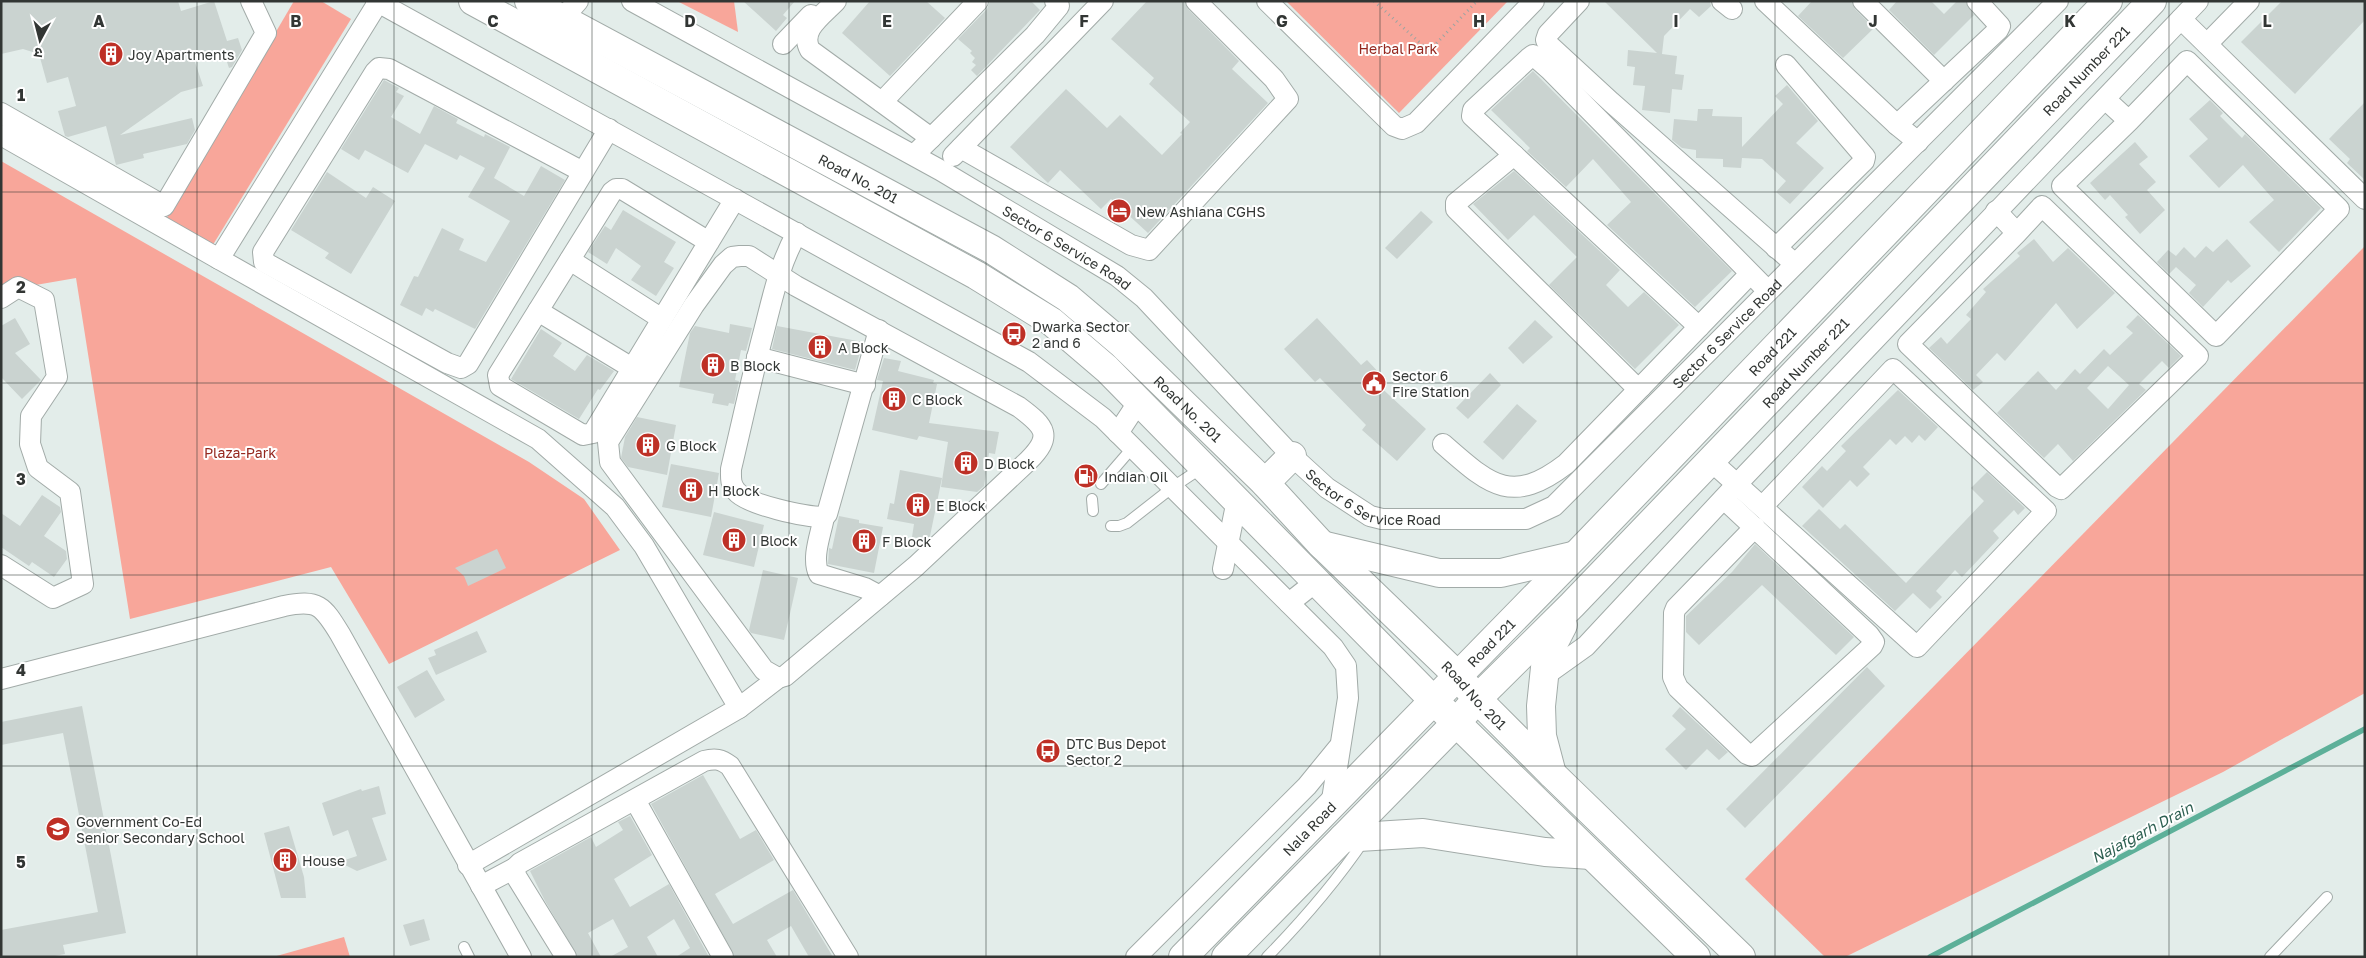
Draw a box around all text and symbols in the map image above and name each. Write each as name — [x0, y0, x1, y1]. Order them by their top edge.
text: A — [93, 11, 105, 31]
text: B — [290, 11, 302, 31]
text: C — [487, 11, 499, 31]
text: D — [684, 11, 696, 31]
text: E — [882, 11, 892, 31]
text: F — [1079, 11, 1089, 31]
text: G — [1276, 11, 1288, 31]
text: H — [1473, 11, 1485, 31]
text: I — [1673, 11, 1679, 31]
text: J — [1868, 11, 1878, 31]
text: K — [2064, 11, 2076, 31]
text: L — [2262, 11, 2272, 31]
north arrow — [15, 15, 65, 65]
street label: Road Number 221 — [2038, 22, 2133, 119]
park label: Herbal Park — [1358, 40, 1438, 57]
building icon: Joy Apartments — [98, 41, 124, 67]
text: उ — [32, 44, 43, 62]
place label: Joy Apartments — [128, 46, 234, 63]
text: 1 — [17, 85, 25, 105]
street label: Road No. 201 — [816, 150, 901, 206]
hotel icon: New Ashiana CGHS — [1106, 198, 1132, 224]
street label: Sector 6 Service Road — [1000, 201, 1135, 293]
place label: New Ashiana CGHS — [1136, 203, 1266, 220]
street label: Sector 6 Service Road — [1668, 275, 1785, 392]
text: 2 — [16, 277, 26, 297]
street label: Road Number 221 — [1758, 314, 1852, 411]
place label: Dwarka Sector 2 and 6 — [1032, 318, 1130, 351]
bus stop icon: Dwarka Sector 2 and 6 — [1001, 321, 1027, 347]
street label: Road 221 — [1745, 323, 1799, 379]
building icon: A Block — [807, 334, 833, 360]
place label: A Block — [838, 339, 889, 356]
building icon: B Block — [700, 352, 726, 378]
place label: B Block — [730, 357, 781, 374]
place label: Sector 6 Fire Station — [1392, 367, 1469, 400]
public building icon: Sector 6 Fire Station — [1361, 370, 1387, 396]
street label: Road No. 201 — [1151, 372, 1226, 445]
building icon: C Block — [881, 386, 907, 412]
place label: C Block — [912, 391, 963, 408]
building icon: G Block — [635, 432, 661, 458]
place label: G Block — [666, 437, 717, 454]
park label: Plaza-Park — [204, 444, 276, 461]
building icon: D Block — [953, 450, 979, 476]
place label: D Block — [984, 455, 1035, 472]
fuel station icon: Indian Oil — [1073, 463, 1099, 489]
street label: Sector 6 Service Road — [1303, 465, 1441, 528]
place label: Indian Oil — [1104, 468, 1168, 485]
text: 3 — [16, 469, 26, 489]
building icon: H Block — [678, 477, 704, 503]
place label: H Block — [708, 482, 760, 499]
building icon: E Block — [905, 492, 931, 518]
place label: E Block — [936, 497, 986, 514]
building icon: I Block — [721, 527, 747, 553]
building icon: F Block — [851, 528, 877, 554]
place label: I Block — [752, 532, 798, 549]
place label: F Block — [882, 533, 932, 550]
street label: Road 221 — [1463, 615, 1518, 670]
street label: Road No. 201 — [1438, 657, 1511, 733]
text: 4 — [16, 660, 26, 680]
place label: DTC Bus Depot Sector 2 — [1066, 735, 1166, 768]
bus stop icon: DTC Bus Depot Sector 2 — [1035, 738, 1061, 764]
water label: Najafgarh Drain — [2088, 797, 2197, 867]
street label: Nala Road — [1279, 798, 1339, 859]
place label: Government Co-Ed Senior Secondary School — [76, 813, 245, 846]
school or university icon: Government Co-Ed Senior Secondary School — [45, 816, 71, 842]
building icon: House — [272, 847, 298, 873]
text: 5 — [16, 852, 26, 872]
place label: House — [302, 852, 345, 869]

